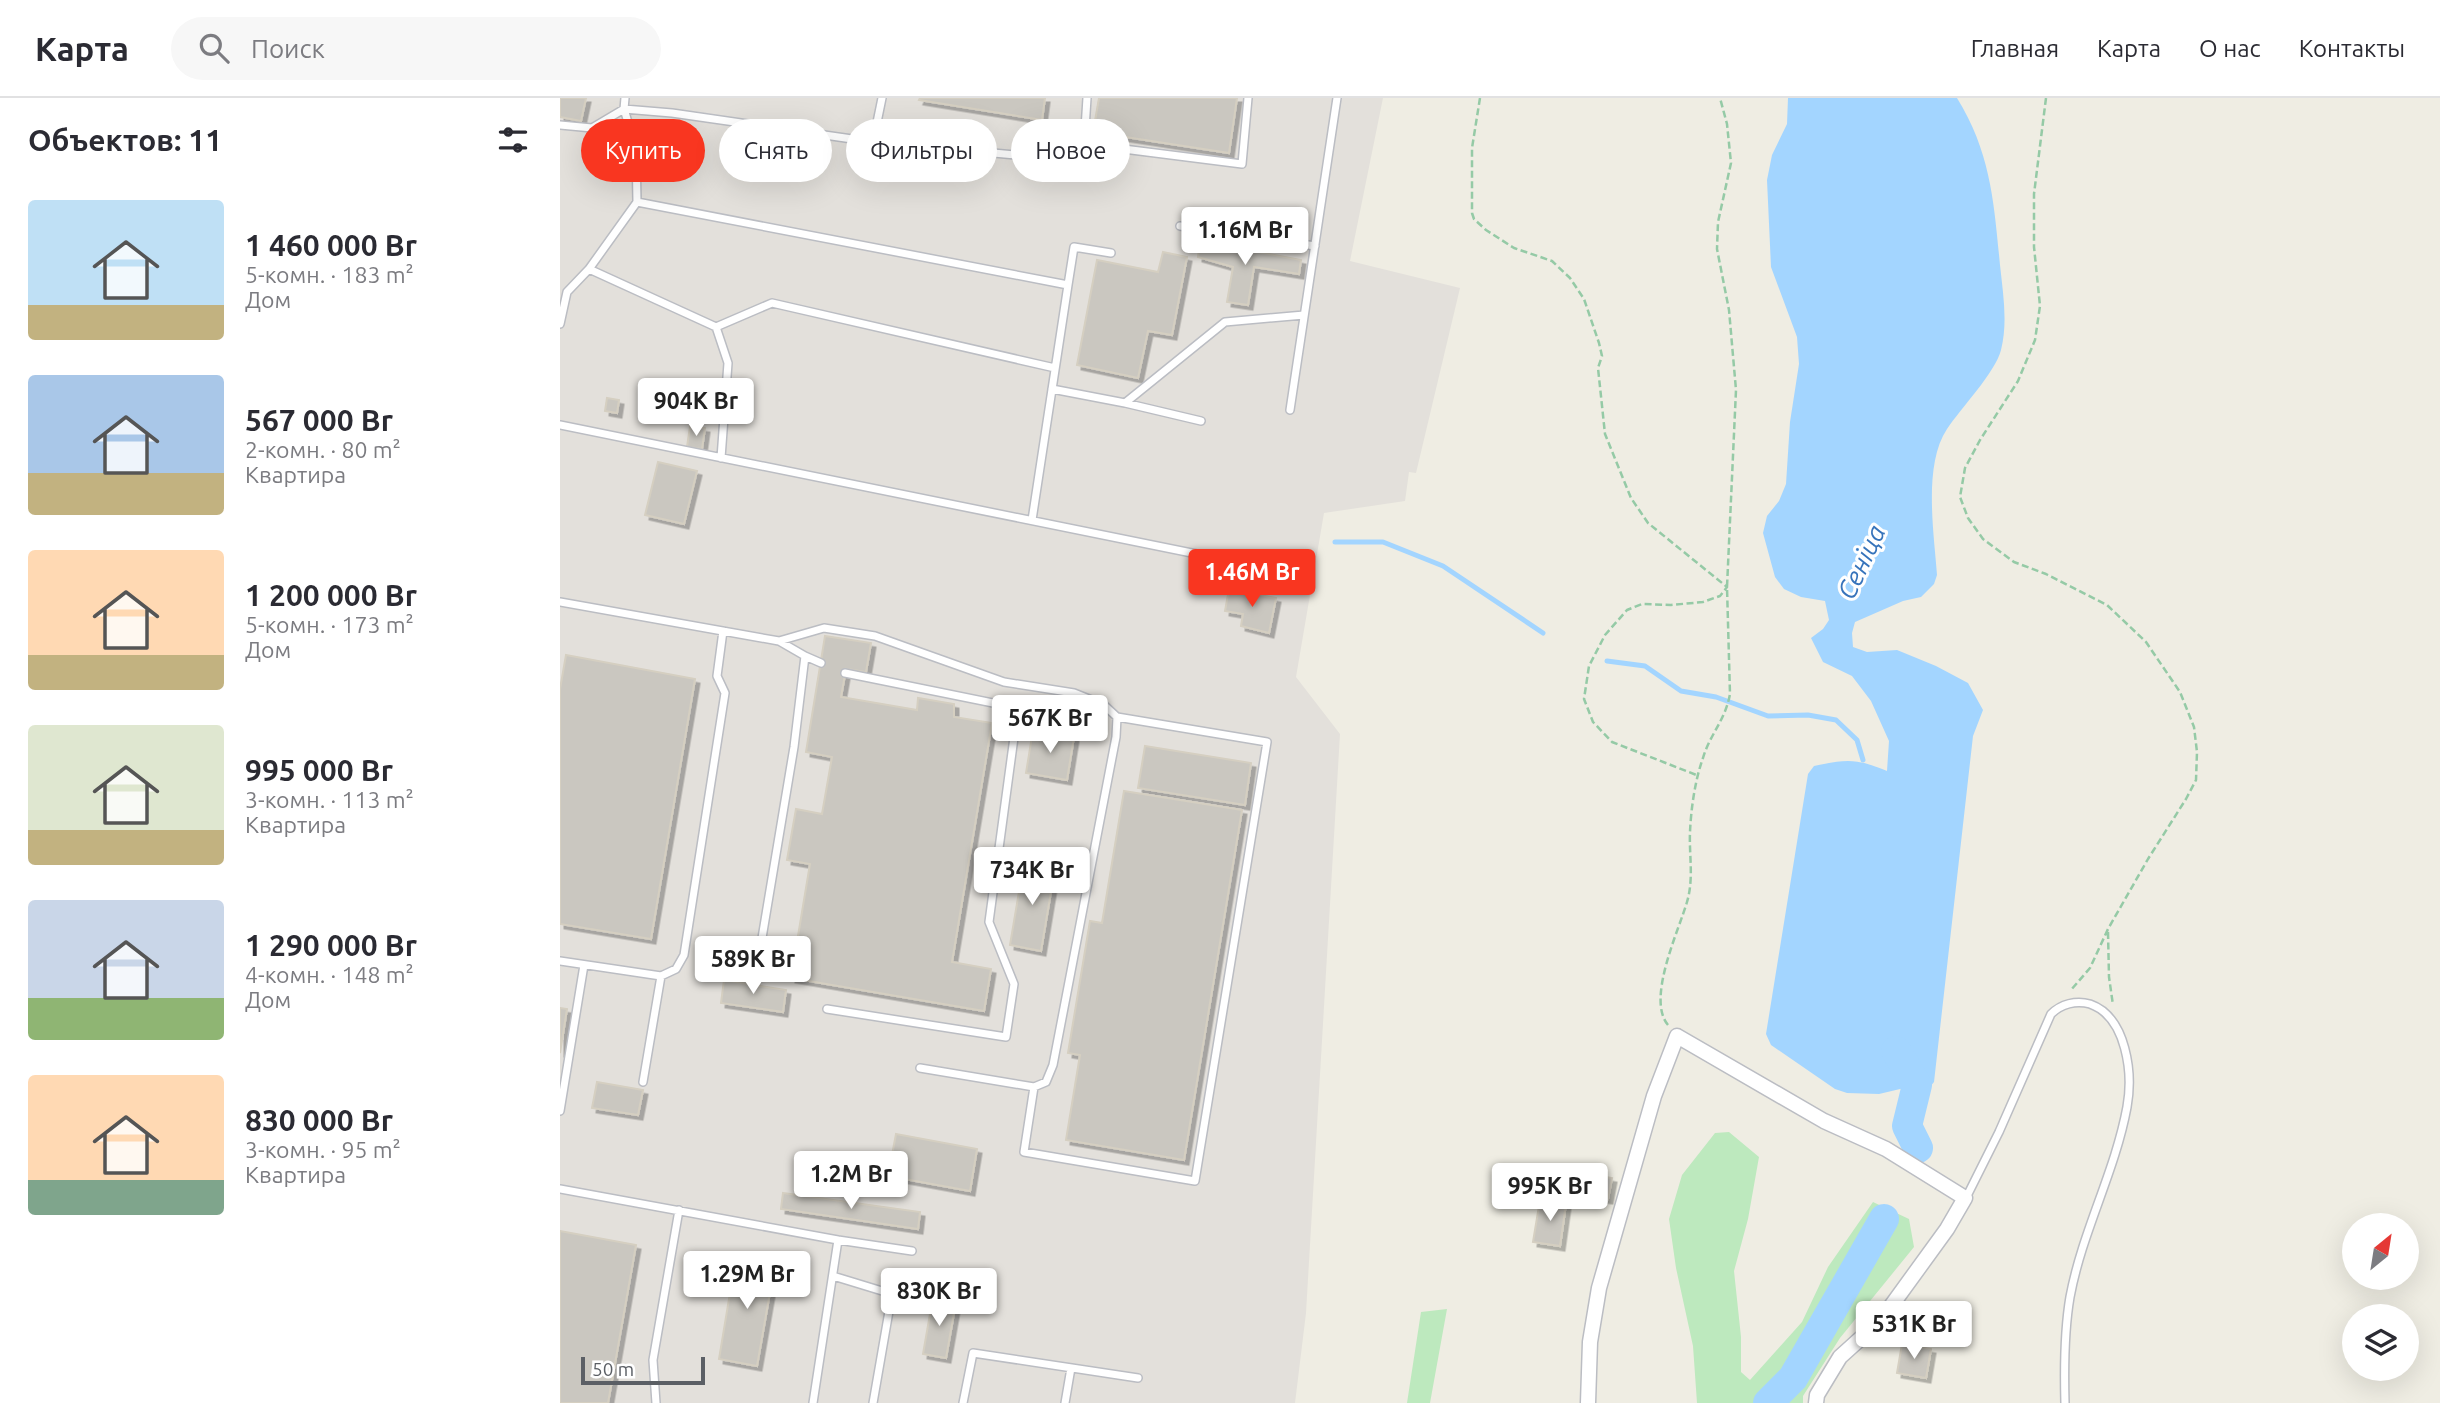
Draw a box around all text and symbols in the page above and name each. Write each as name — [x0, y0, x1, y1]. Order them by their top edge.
search box — [171, 17, 661, 80]
icon: search — [195, 29, 233, 67]
text: Карта — [35, 30, 129, 67]
text: Поиск — [251, 34, 325, 63]
text: Главная — [1971, 35, 2059, 62]
text: Карта — [2097, 35, 2161, 62]
text: О нас — [2199, 35, 2261, 62]
text: Контакты — [2299, 35, 2405, 62]
chip: Купить — [581, 119, 705, 182]
chip: Снять — [719, 119, 832, 182]
chip: Фильтры — [846, 119, 997, 182]
chip: Новое — [1011, 119, 1130, 182]
icon: filters — [494, 121, 532, 159]
text: Объектов: 11 — [28, 123, 222, 157]
pin: 1.16M Br — [1173, 208, 1317, 267]
text: 1.16M Br — [1197, 217, 1293, 242]
icon: home — [84, 228, 168, 312]
text: 1 460 000 Br — [245, 228, 417, 262]
text: 5-комн. · 183 m² — [245, 262, 414, 287]
text: Дом — [245, 287, 291, 312]
pin: 904K Br — [631, 378, 761, 438]
text: 904K Br — [654, 388, 738, 413]
icon: home — [84, 403, 168, 487]
text: 567 000 Br — [245, 403, 393, 437]
text: 2-комн. · 80 m² — [245, 437, 401, 462]
text: Квартира — [245, 462, 346, 487]
water label: Сеніца — [1831, 520, 1891, 604]
pin: 1.46M Br — [1180, 550, 1324, 609]
text: 1.46M Br — [1204, 559, 1300, 584]
icon: home — [84, 578, 168, 662]
text: 1 200 000 Br — [245, 578, 417, 612]
text: 5-комн. · 173 m² — [245, 612, 414, 637]
text: Дом — [245, 637, 291, 662]
pin: 567K Br — [985, 696, 1115, 755]
text: 567K Br — [1008, 705, 1092, 730]
icon: home — [84, 753, 168, 837]
text: 995 000 Br — [245, 753, 393, 787]
text: 3-комн. · 113 m² — [245, 787, 414, 812]
text: Квартира — [245, 812, 346, 837]
pin: 734K Br — [967, 848, 1097, 907]
text: 734K Br — [990, 857, 1074, 882]
icon: home — [84, 928, 168, 1012]
text: 1 290 000 Br — [245, 928, 417, 962]
pin: 589K Br — [688, 936, 818, 996]
text: 589K Br — [711, 946, 795, 971]
text: 4-комн. · 148 m² — [245, 962, 414, 987]
text: Дом — [245, 987, 291, 1012]
icon: home — [84, 1103, 168, 1187]
text: 830 000 Br — [245, 1103, 393, 1137]
text: 3-комн. · 95 m² — [245, 1137, 401, 1162]
pin: 1.2M Br — [786, 1152, 916, 1211]
text: 1.2M Br — [810, 1161, 892, 1186]
text: Квартира — [245, 1162, 346, 1187]
pin: 995K Br — [1485, 1164, 1615, 1223]
text: 995K Br — [1508, 1173, 1592, 1198]
north arrow — [2342, 1213, 2418, 1290]
map controls — [2342, 1213, 2419, 1381]
pin: 1.29M Br — [675, 1252, 819, 1311]
text: 1.29M Br — [699, 1261, 795, 1286]
pin: 830K Br — [874, 1268, 1004, 1328]
text: 830K Br — [897, 1278, 981, 1303]
pin: 531K Br — [1849, 1302, 1979, 1361]
button: layers — [2342, 1304, 2419, 1381]
text: 531K Br — [1872, 1311, 1956, 1336]
scale bar — [581, 1354, 705, 1386]
text: 50 m — [592, 1358, 634, 1380]

